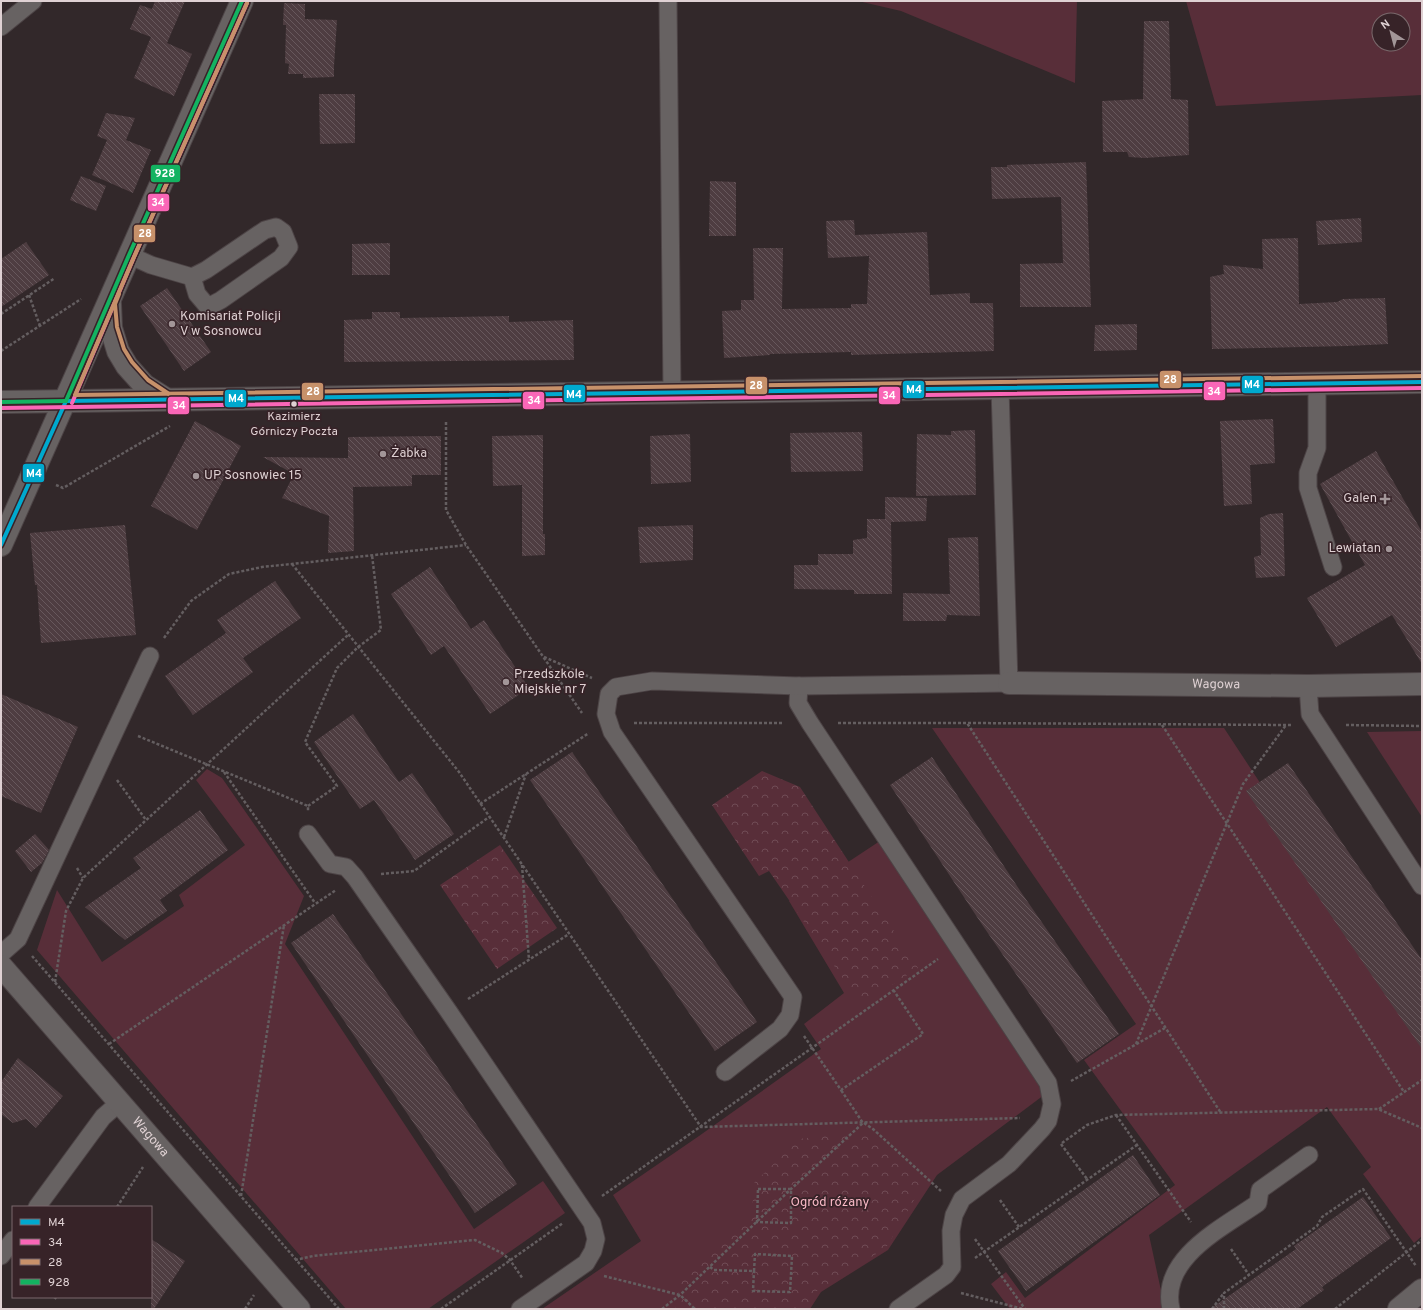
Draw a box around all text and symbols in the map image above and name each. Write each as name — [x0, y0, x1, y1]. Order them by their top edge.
north arrow — [1371, 12, 1411, 52]
text: N — [1378, 17, 1393, 33]
line badge: 928 — [150, 164, 181, 183]
text: 928 — [155, 167, 175, 181]
line badge: 34 — [147, 193, 170, 212]
text: 34 — [151, 196, 165, 210]
line badge: 28 — [133, 224, 156, 243]
text: 28 — [138, 227, 152, 241]
place label: Komisariat Policji V w Sosnowcu — [180, 309, 281, 340]
marker: Komisariat Policji V w Sosnowcu — [167, 319, 177, 329]
line badge: 28 — [1159, 370, 1182, 389]
text: 28 — [1163, 373, 1177, 387]
line badge: M4 — [1241, 375, 1264, 394]
line badge: 28 — [745, 376, 768, 395]
text: M4 — [1244, 378, 1260, 392]
text: 28 — [749, 379, 763, 393]
line badge: M4 — [902, 380, 925, 399]
line badge: 34 — [1203, 381, 1226, 401]
line badge: 28 — [301, 382, 324, 401]
text: M4 — [906, 383, 922, 397]
line badge: M4 — [563, 384, 586, 403]
text: 28 — [306, 385, 320, 399]
text: 34 — [1207, 385, 1221, 399]
line badge: 34 — [878, 386, 901, 405]
text: M4 — [566, 388, 582, 402]
line badge: M4 — [224, 389, 247, 408]
text: 34 — [882, 389, 896, 403]
line badge: 34 — [522, 391, 545, 410]
text: M4 — [228, 392, 244, 406]
text: 34 — [527, 394, 541, 408]
line badge: 34 — [167, 396, 190, 415]
text: 34 — [172, 399, 186, 413]
marker: Kazimierz Górniczy Poczta — [289, 399, 299, 409]
place label: Kazimierz Górniczy Poczta — [250, 409, 338, 440]
place label: Żabka — [391, 444, 427, 462]
marker: Żabka — [378, 449, 388, 459]
line badge: M4 — [22, 463, 45, 483]
text: M4 — [26, 467, 42, 481]
place label: UP Sosnowiec 15 — [204, 468, 302, 484]
marker: UP Sosnowiec 15 — [191, 471, 201, 481]
place label: Galen — [1343, 491, 1377, 507]
marker: Galen — [1380, 494, 1390, 504]
place label: Lewiatan — [1329, 541, 1381, 557]
marker: Lewiatan — [1384, 544, 1394, 554]
place label: Przedszkole Miejskie nr 7 — [514, 667, 586, 698]
marker: Przedszkole Miejskie nr 7 — [501, 677, 511, 687]
street label: Wagowa — [1192, 677, 1240, 693]
street label: Wagowa — [128, 1114, 172, 1161]
park label: Ogród różany — [791, 1195, 870, 1211]
legend — [12, 1206, 152, 1298]
text: M4 — [48, 1215, 65, 1231]
text: 34 — [48, 1235, 63, 1251]
text: 28 — [48, 1255, 63, 1271]
text: 928 — [48, 1275, 70, 1291]

